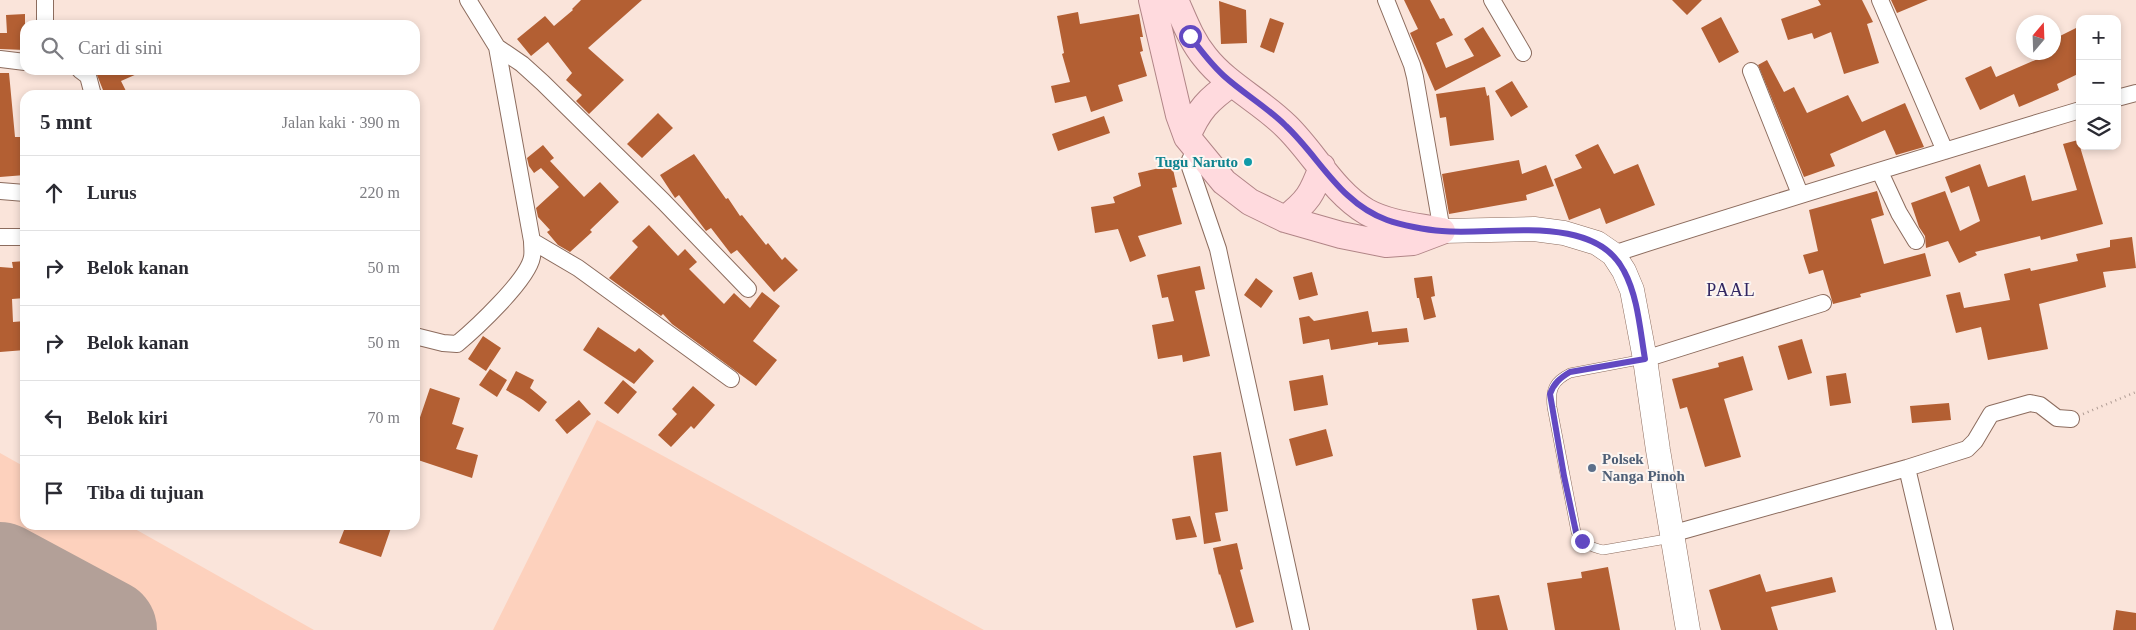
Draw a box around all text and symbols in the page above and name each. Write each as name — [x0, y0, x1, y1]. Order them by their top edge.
north arrow — [2016, 15, 2061, 60]
map controls — [2076, 15, 2121, 150]
button: + — [2076, 15, 2121, 60]
search box — [20, 20, 420, 75]
route start — [1179, 25, 1202, 48]
icon: search — [38, 34, 66, 62]
text: Cari di sini — [78, 37, 162, 58]
button: − — [2076, 60, 2121, 105]
button: layers — [2076, 105, 2121, 150]
text: 5 mnt — [40, 110, 92, 134]
text: Jalan kaki · 390 m — [282, 114, 400, 131]
place label: Tugu Naruto — [1156, 154, 1238, 170]
marker: Tugu Naruto — [1242, 156, 1254, 168]
icon: ahead — [40, 179, 68, 207]
text: Lurus — [87, 182, 137, 203]
text: 220 m — [360, 184, 400, 201]
icon: right — [40, 254, 68, 282]
text: Belok kanan — [87, 257, 189, 278]
text: 50 m — [368, 259, 400, 276]
district label: PAAL — [1706, 280, 1756, 300]
icon: right — [40, 329, 68, 357]
text: Belok kanan — [87, 332, 189, 353]
text: 50 m — [368, 334, 400, 351]
icon: left — [40, 404, 68, 432]
text: Belok kiri — [87, 407, 168, 428]
text: 70 m — [368, 409, 400, 426]
place label: Polsek Nanga Pinoh — [1602, 451, 1686, 484]
marker: Polsek Nanga Pinoh — [1586, 462, 1598, 474]
icon: arrive — [40, 479, 68, 507]
text: Tiba di tujuan — [87, 482, 204, 503]
route end — [1571, 530, 1594, 553]

